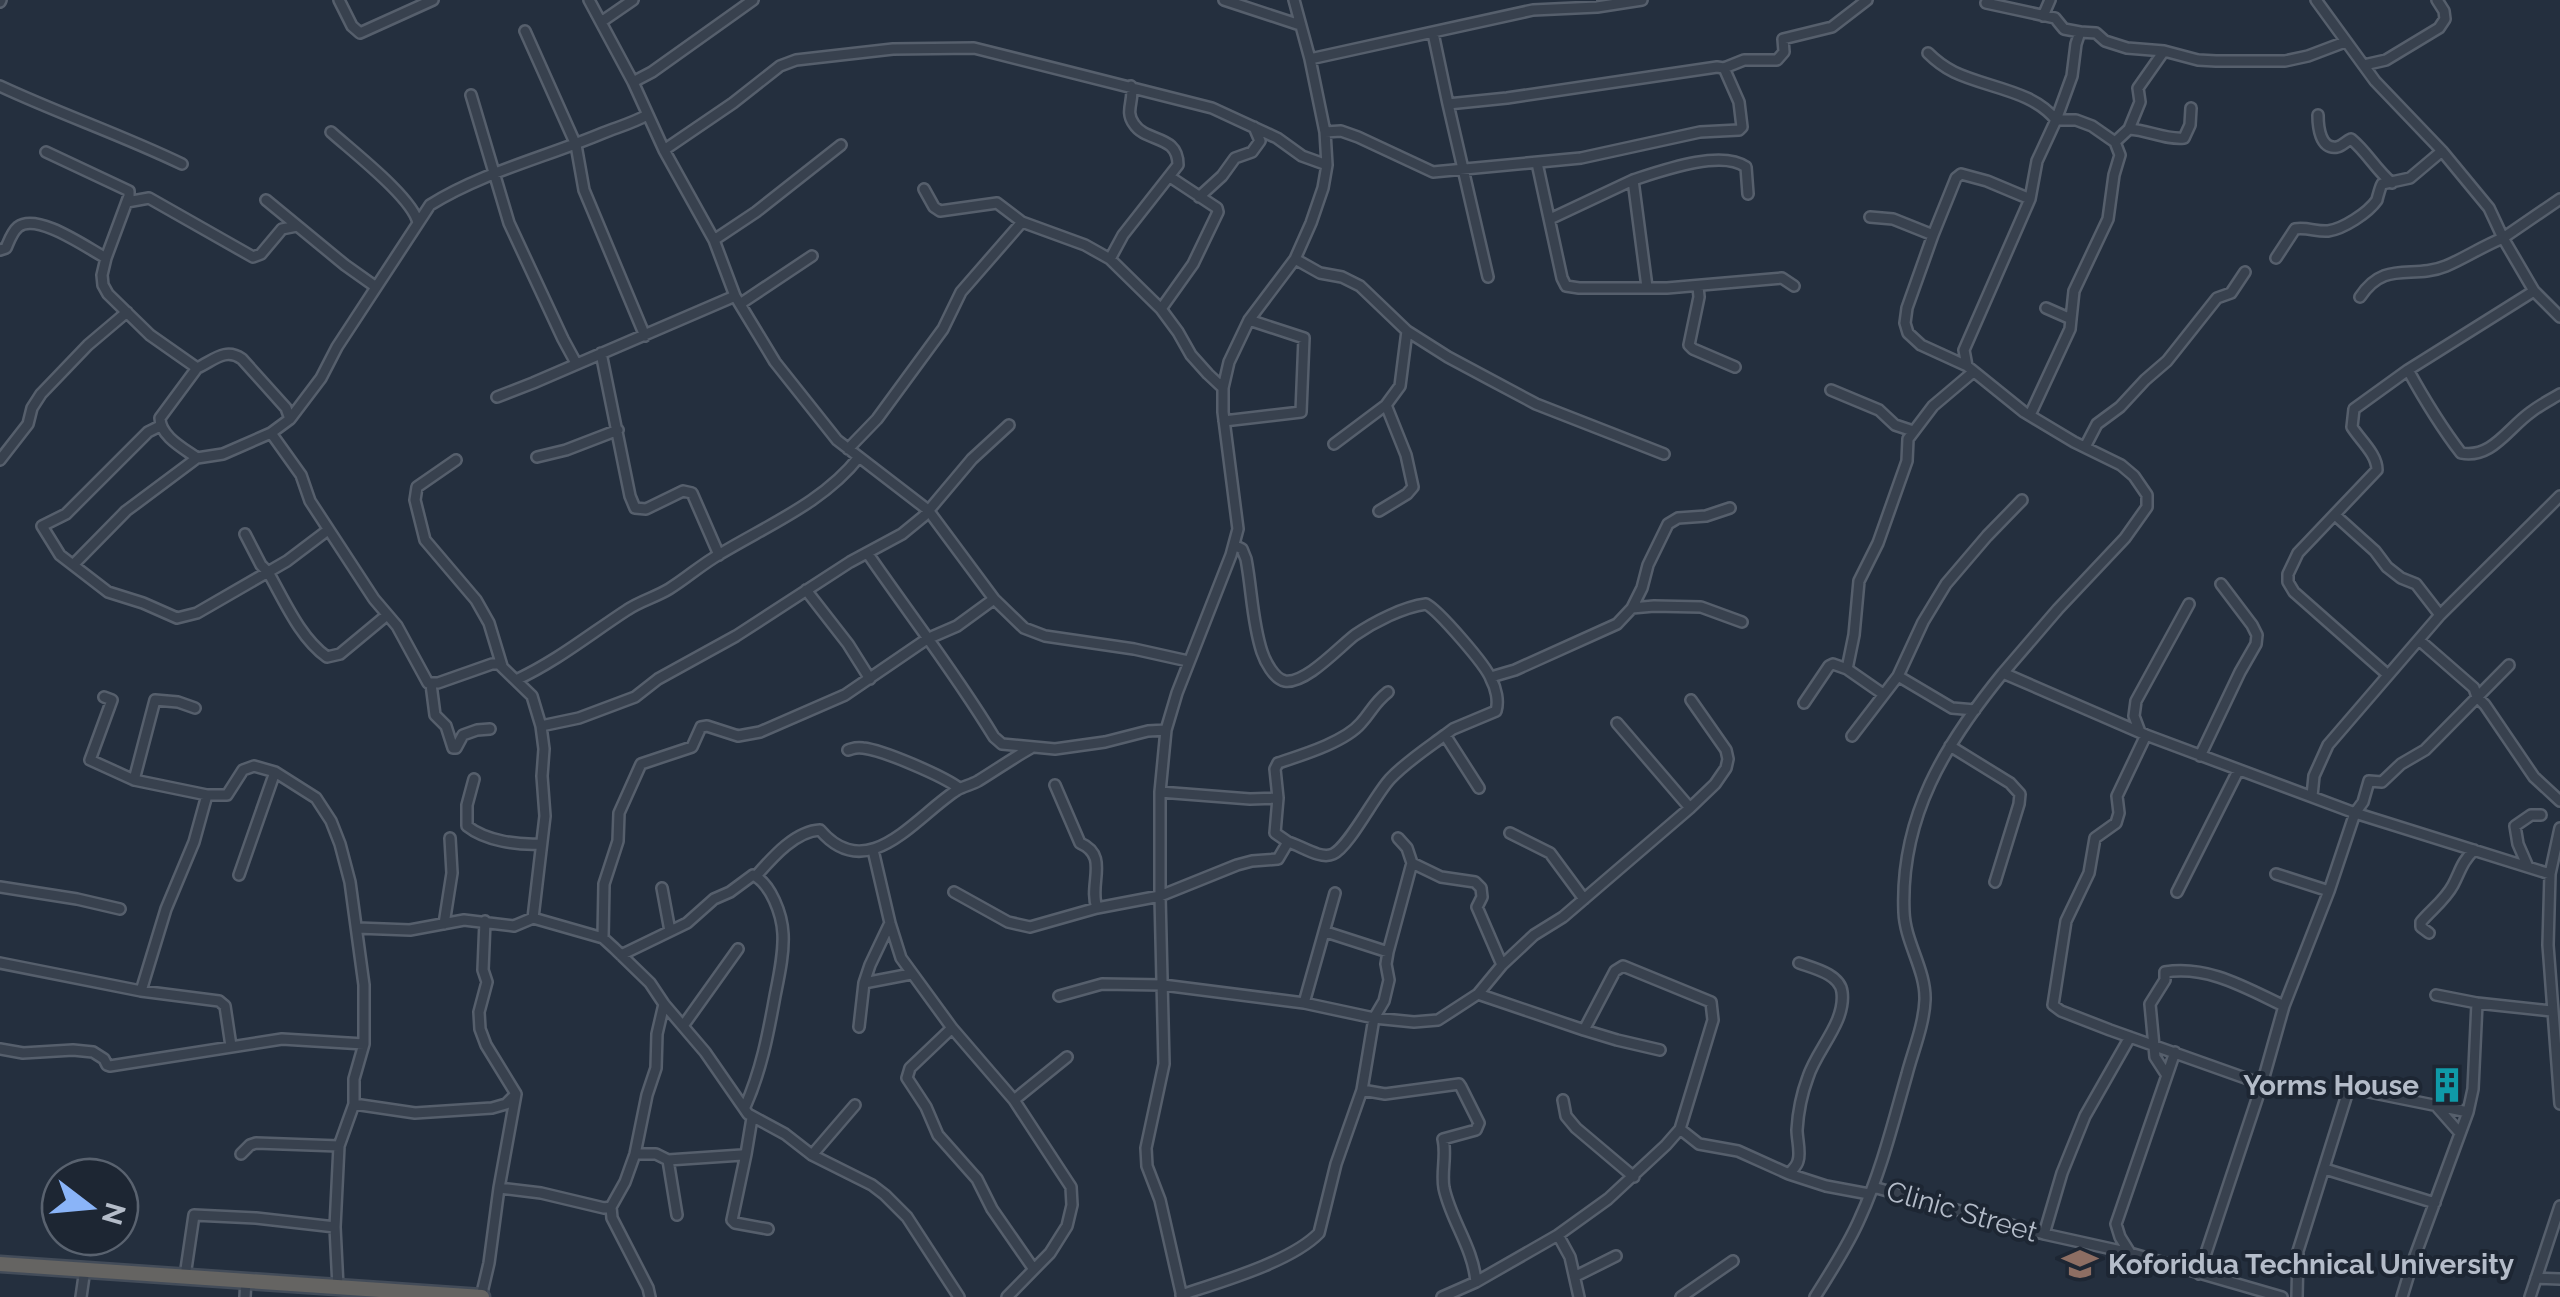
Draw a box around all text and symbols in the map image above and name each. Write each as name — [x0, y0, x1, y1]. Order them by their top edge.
building icon: Yorms House — [2428, 1066, 2466, 1104]
place label: Yorms House — [2243, 1069, 2419, 1102]
north arrow — [40, 1157, 140, 1257]
street label: Clinic Street — [1883, 1174, 2042, 1249]
text: N — [95, 1199, 132, 1229]
school or university icon: Koforidua Technical University — [2061, 1245, 2099, 1283]
place label: Koforidua Technical University — [2108, 1248, 2515, 1281]

